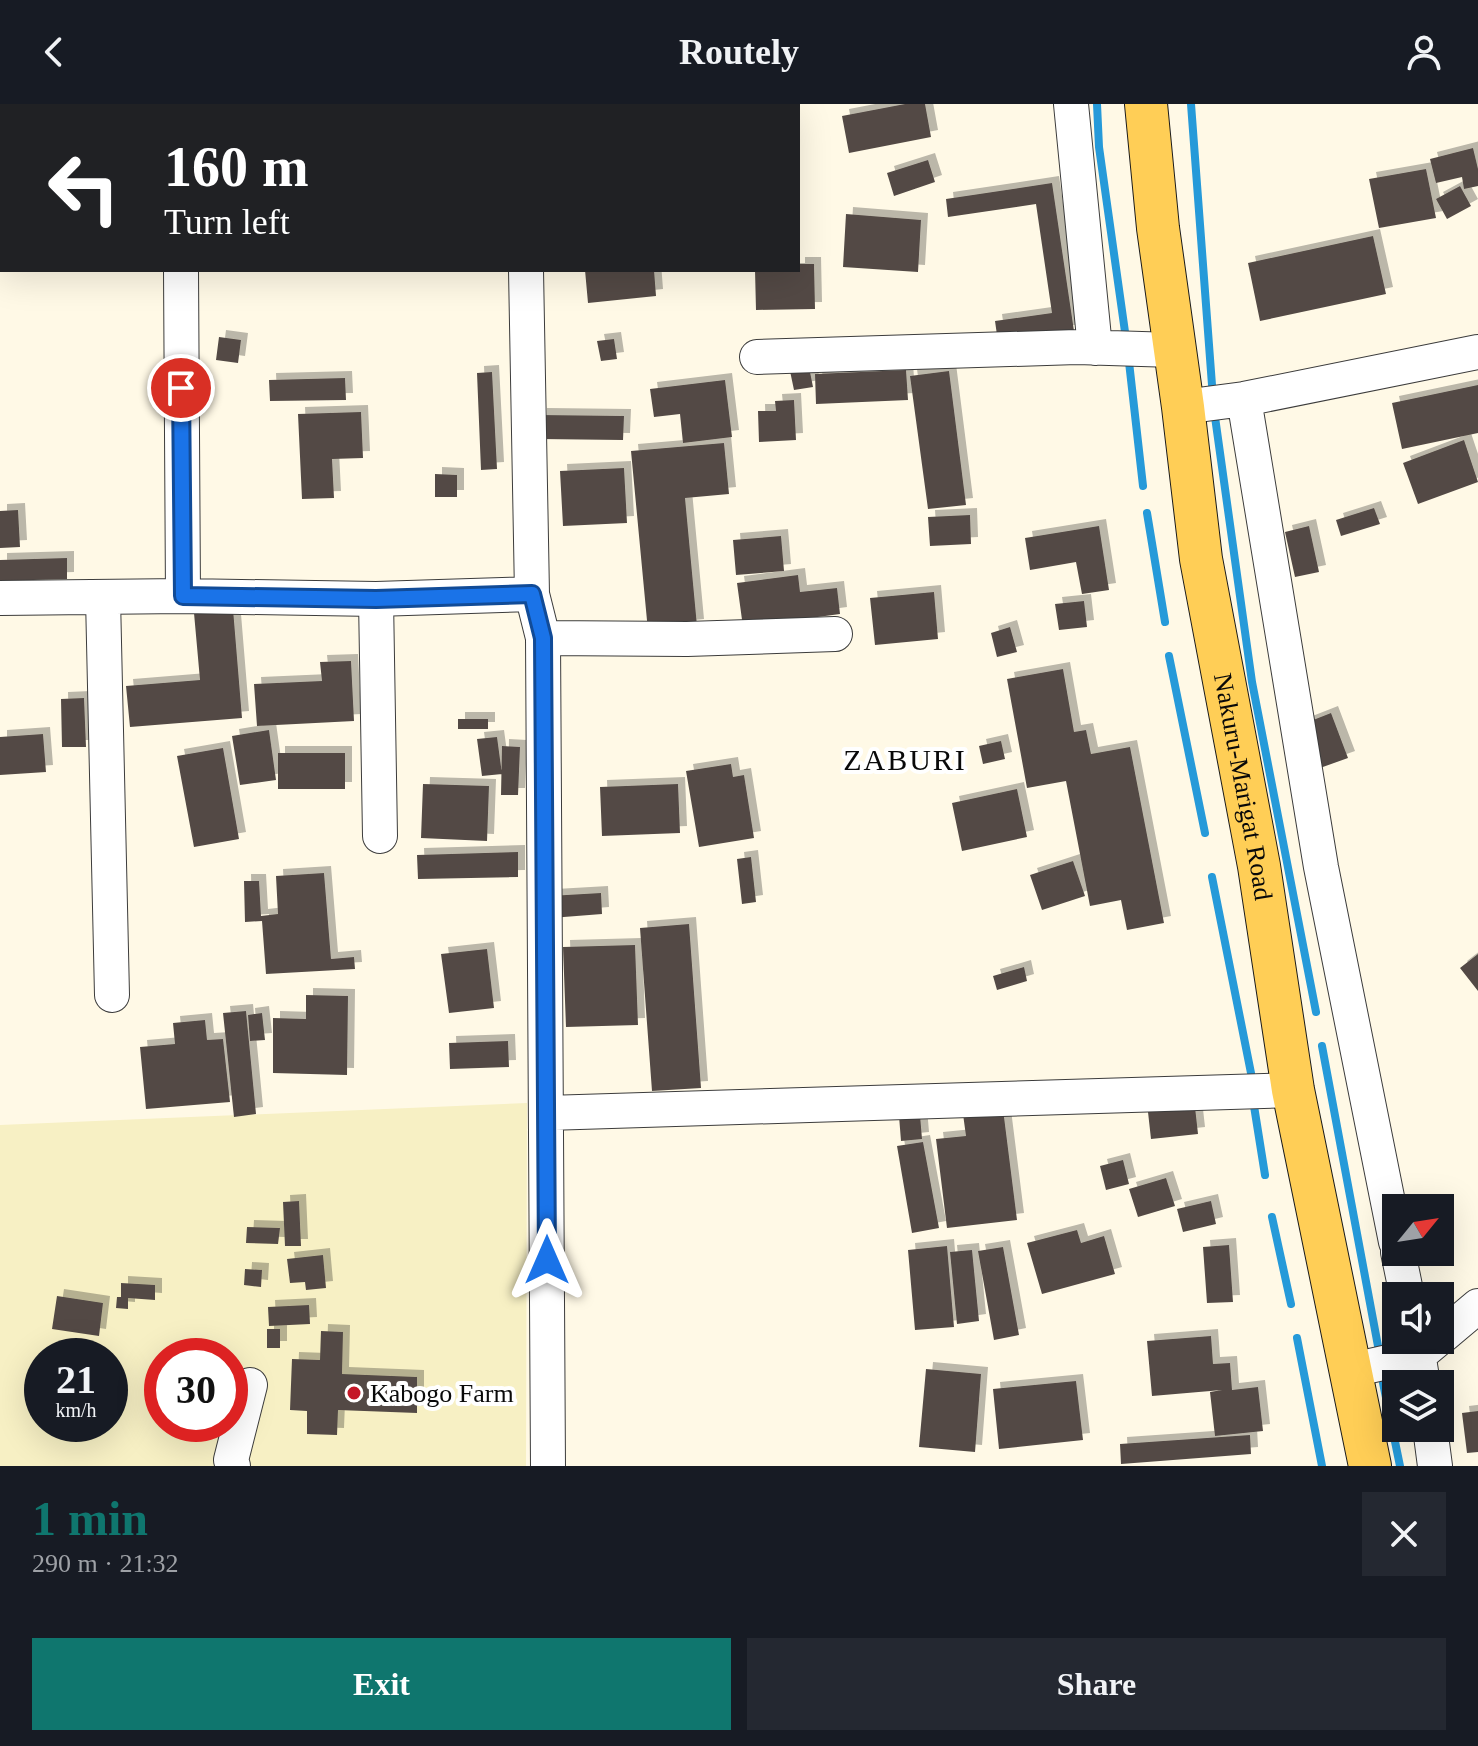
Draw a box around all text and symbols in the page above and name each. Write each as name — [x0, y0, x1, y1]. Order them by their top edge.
icon: back — [32, 30, 76, 74]
icon: person — [1402, 30, 1446, 74]
text: Routely — [679, 32, 799, 72]
icon: left — [32, 136, 136, 240]
text: 160 m — [164, 136, 309, 198]
text: Turn left — [164, 202, 290, 242]
pin — [147, 354, 215, 422]
icon: arrive — [159, 366, 203, 410]
street label: Nakuru-Marigat Road — [1208, 671, 1278, 902]
district label: ZABURI — [843, 743, 967, 776]
north arrow — [1382, 1194, 1454, 1266]
map controls — [1382, 1194, 1454, 1442]
position arrow — [505, 1218, 589, 1302]
button: sound — [1382, 1282, 1454, 1354]
speed limit sign: 30 — [144, 1338, 248, 1442]
text: 21 — [56, 1357, 96, 1402]
button: layers — [1382, 1370, 1454, 1442]
place label: Kabogo Farm — [370, 1379, 514, 1408]
marker: Kabogo Farm — [345, 1384, 363, 1402]
text: km/h — [55, 1399, 97, 1421]
text: 1 min — [32, 1492, 148, 1545]
button: close — [1362, 1492, 1446, 1576]
text: 290 m · 21:32 — [32, 1549, 179, 1578]
button: Exit — [32, 1638, 731, 1730]
button: Share — [747, 1638, 1446, 1730]

